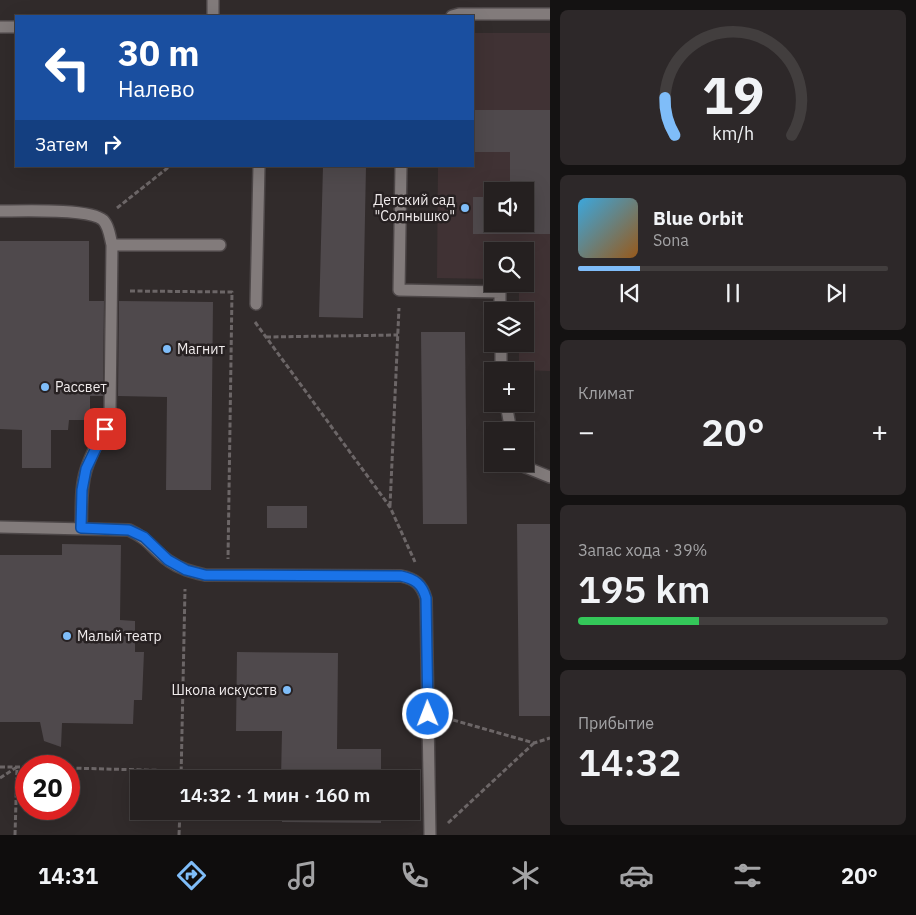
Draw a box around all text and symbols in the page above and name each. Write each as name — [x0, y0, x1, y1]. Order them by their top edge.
text: 30 m — [118, 30, 200, 76]
icon: left — [35, 35, 100, 100]
text: 19 — [702, 61, 764, 128]
text: Налево — [118, 74, 195, 103]
text: km/h — [712, 122, 754, 145]
icon: right — [98, 130, 126, 158]
text: Затем — [35, 132, 88, 156]
map controls — [484, 182, 534, 472]
button: sound — [484, 182, 534, 232]
place label: Детский сад "Солнышко" — [373, 191, 455, 225]
marker: Детский сад "Солнышко" — [459, 202, 471, 214]
text: Blue Orbit — [653, 206, 743, 230]
text: Sona — [653, 230, 689, 250]
button: search — [484, 242, 534, 292]
icon: previous — [616, 279, 644, 307]
icon: pause — [719, 279, 747, 307]
icon: next — [822, 279, 850, 307]
button: layers — [484, 302, 534, 352]
place label: Магнит — [177, 340, 225, 358]
marker: Магнит — [161, 343, 173, 355]
button: + — [484, 362, 534, 412]
place label: Рассвет — [55, 378, 107, 396]
marker: Рассвет — [39, 381, 51, 393]
text: Климат — [578, 383, 634, 403]
text: 20° — [701, 407, 765, 456]
pin — [84, 408, 126, 450]
text: − — [578, 413, 595, 450]
text: + — [871, 413, 888, 450]
icon: arrive — [91, 415, 119, 443]
button: − — [484, 422, 534, 472]
text: Запас хода · 39% — [578, 540, 707, 560]
text: 195 km — [578, 564, 710, 613]
place label: Малый театр — [77, 627, 162, 645]
marker: Малый театр — [61, 630, 73, 642]
place label: Школа искусств — [171, 681, 277, 699]
marker: Школа искусств — [281, 684, 293, 696]
position arrow — [401, 687, 453, 739]
text: Прибытие — [578, 713, 654, 733]
text: 14:32 — [578, 737, 681, 786]
speed limit sign: 20 — [15, 755, 80, 820]
text: 14:32 · 1 мин · 160 m — [180, 783, 370, 807]
icon: directions — [174, 858, 209, 893]
icon: music — [285, 858, 320, 893]
icon: phone — [397, 858, 432, 893]
icon: climate — [508, 858, 543, 893]
icon: car — [619, 858, 654, 893]
icon: filters — [730, 858, 765, 893]
text: 14:31 — [38, 861, 98, 890]
text: 20° — [841, 861, 878, 890]

